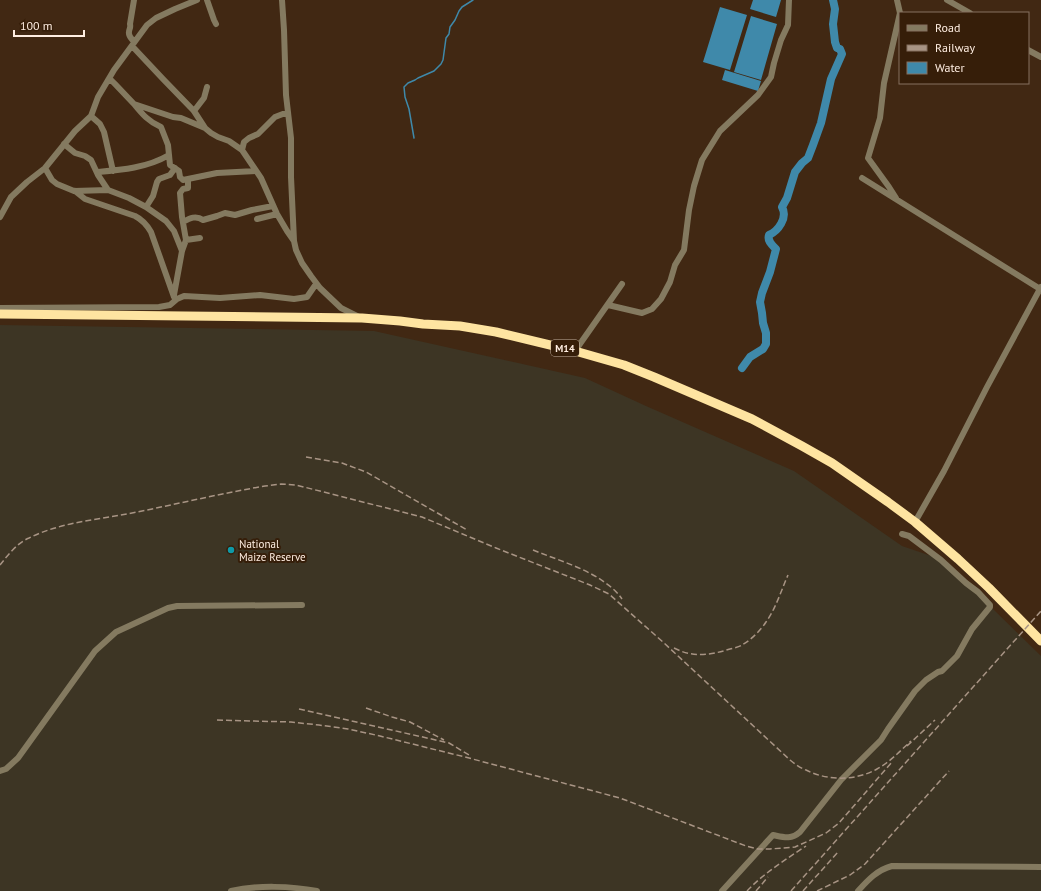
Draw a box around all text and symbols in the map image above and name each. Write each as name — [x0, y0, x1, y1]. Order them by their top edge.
scale bar — [14, 12, 84, 38]
legend — [899, 12, 1029, 84]
text: 100 m — [20, 18, 53, 33]
text: Road — [935, 20, 960, 35]
text: Railway — [935, 40, 975, 55]
text: Water — [935, 60, 965, 75]
road number: M14 — [551, 340, 579, 356]
place label: National Maize Reserve — [239, 537, 306, 564]
marker: National Maize Reserve — [226, 545, 236, 555]

